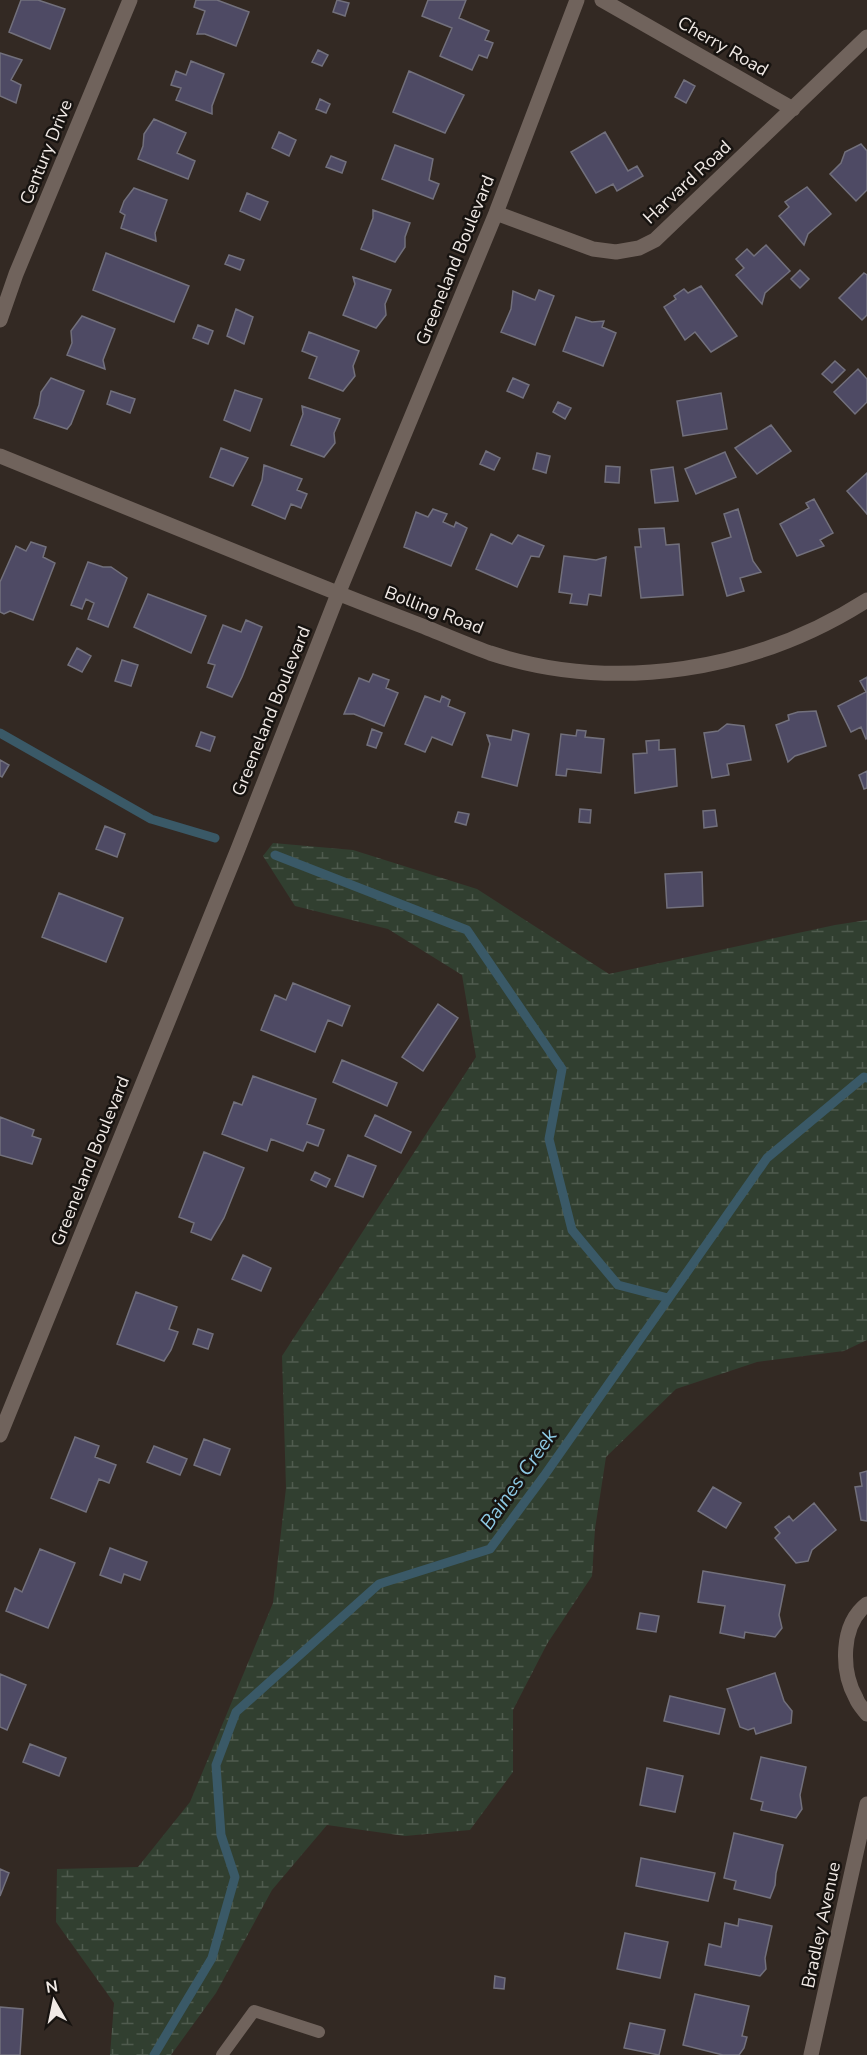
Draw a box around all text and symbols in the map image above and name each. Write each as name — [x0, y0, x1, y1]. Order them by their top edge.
street label: Cherry Road — [673, 10, 773, 82]
street label: Century Drive — [14, 96, 78, 208]
street label: Harvard Road — [638, 135, 736, 229]
street label: Greeneland Boulevard — [410, 172, 500, 348]
street label: Bolling Road — [381, 580, 487, 640]
street label: Greeneland Boulevard — [226, 623, 316, 799]
street label: Greeneland Boulevard — [45, 1073, 135, 1249]
water label: Baines Creek — [474, 1423, 564, 1535]
street label: Bradley Avenue — [796, 1860, 846, 1990]
north arrow — [24, 1971, 84, 2031]
text: N — [44, 1975, 59, 1999]

